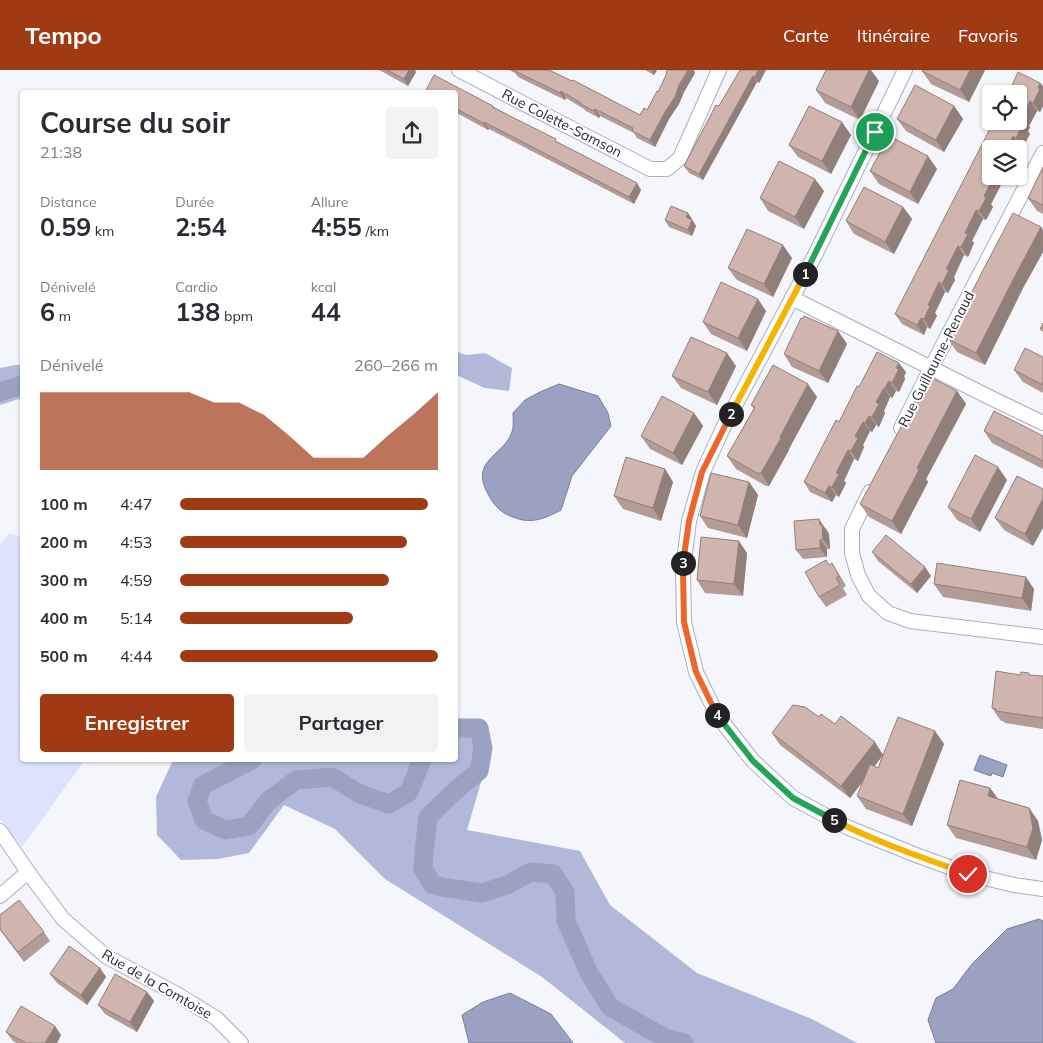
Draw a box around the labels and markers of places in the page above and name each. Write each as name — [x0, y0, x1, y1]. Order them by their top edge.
pin — [854, 111, 896, 153]
pin: 1 — [792, 262, 818, 286]
pin: 2 — [718, 402, 744, 426]
pin: 3 — [670, 550, 696, 576]
pin: 4 — [704, 702, 730, 728]
pin: 5 — [822, 808, 846, 832]
pin — [947, 853, 989, 895]

